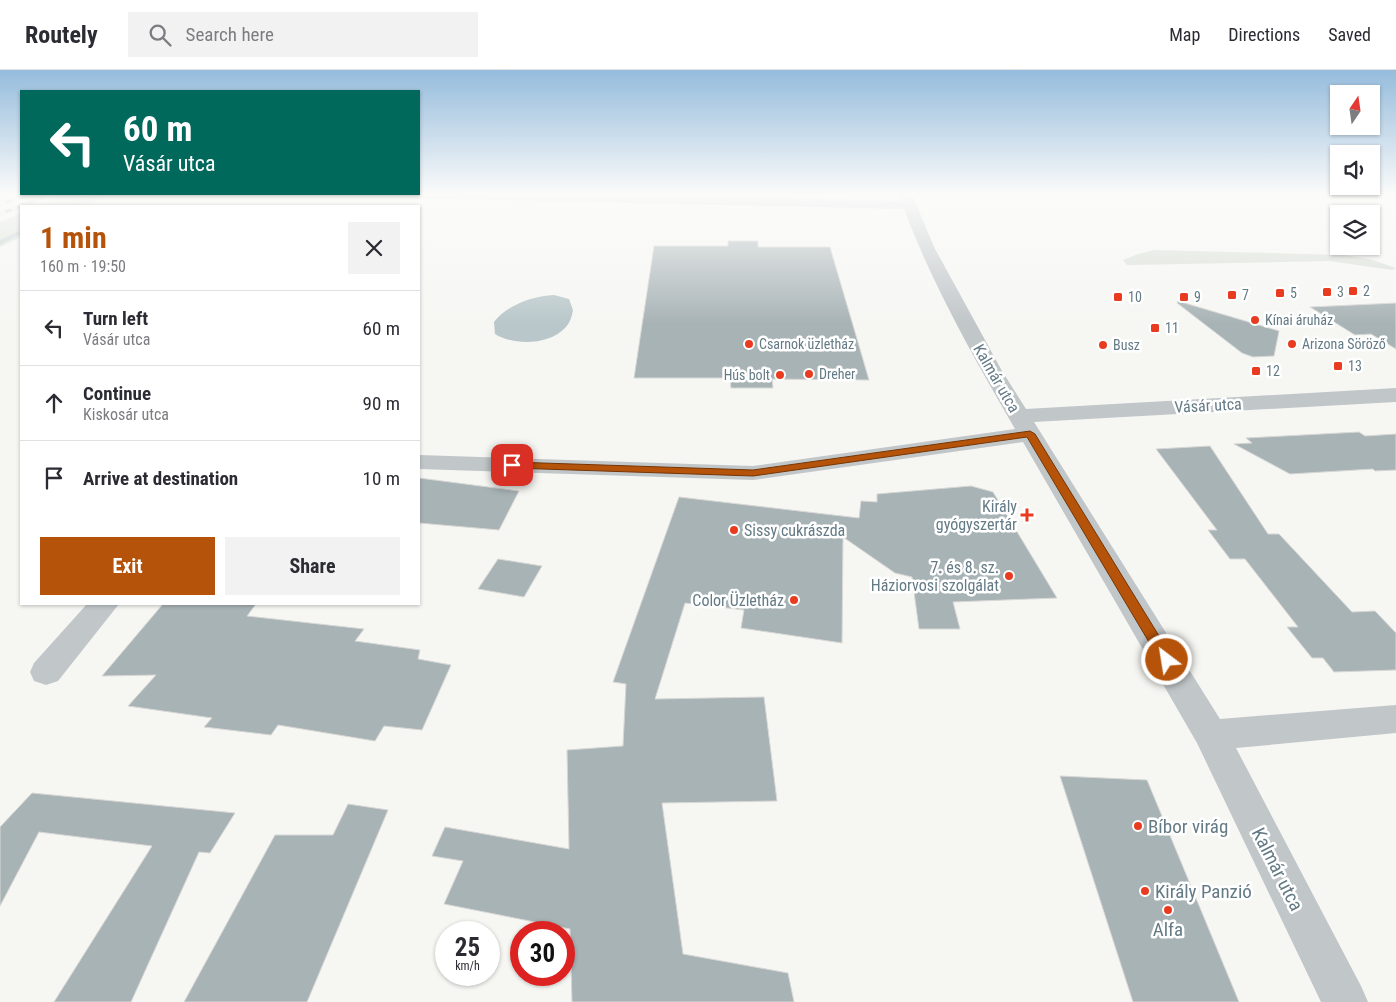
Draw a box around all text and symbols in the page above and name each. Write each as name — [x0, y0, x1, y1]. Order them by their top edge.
search box — [128, 12, 478, 57]
text: Routely — [25, 21, 98, 49]
icon: search — [146, 21, 174, 49]
text: Search here — [186, 23, 274, 46]
text: Map — [1169, 24, 1200, 45]
text: Directions — [1228, 24, 1300, 45]
text: Saved — [1328, 24, 1371, 45]
north arrow — [1330, 85, 1380, 135]
map controls — [1330, 85, 1380, 255]
text: 60 m — [123, 109, 192, 150]
icon: left — [40, 110, 105, 175]
button: sound — [1330, 145, 1380, 195]
text: Vásár utca — [123, 151, 216, 176]
button: layers — [1330, 205, 1380, 255]
text: 1 min — [40, 220, 107, 255]
button: close — [348, 222, 400, 274]
text: 160 m · 19:50 — [40, 257, 126, 276]
place label: 2 — [1363, 283, 1370, 299]
place label: 3 — [1337, 284, 1344, 300]
place label: 5 — [1290, 285, 1297, 301]
marker: 2 — [1347, 285, 1359, 297]
marker: 3 — [1321, 286, 1333, 298]
place label: 7 — [1242, 287, 1249, 303]
marker: 5 — [1274, 287, 1286, 299]
place label: 10 — [1128, 289, 1142, 305]
place label: 9 — [1194, 289, 1201, 305]
marker: 7 — [1226, 289, 1238, 301]
marker: 10 — [1112, 291, 1124, 303]
marker: 9 — [1178, 291, 1190, 303]
text: Turn left — [83, 307, 148, 330]
place label: Kínai áruház — [1265, 312, 1333, 328]
icon: left — [40, 314, 68, 342]
marker: Kínai áruház — [1249, 314, 1261, 326]
text: 60 m — [363, 317, 400, 340]
place label: 11 — [1165, 320, 1179, 336]
marker: 11 — [1149, 322, 1161, 334]
text: Vásár utca — [83, 330, 150, 349]
place label: Csarnok üzletház — [759, 336, 854, 352]
place label: Arizona Söröző — [1302, 336, 1386, 352]
place label: Busz — [1113, 337, 1140, 353]
marker: Csarnok üzletház — [743, 338, 755, 350]
marker: Arizona Söröző — [1286, 338, 1298, 350]
marker: Busz — [1097, 339, 1109, 351]
street label: Kalmár utca — [969, 341, 1024, 416]
place label: 13 — [1348, 358, 1362, 374]
marker: 13 — [1332, 360, 1344, 372]
place label: 12 — [1266, 363, 1280, 379]
marker: 12 — [1250, 365, 1262, 377]
place label: Dreher — [819, 366, 855, 382]
place label: Hús bolt — [724, 367, 770, 383]
marker: Dreher — [803, 368, 815, 380]
marker: Hús bolt — [774, 369, 786, 381]
text: Continue — [83, 382, 151, 405]
icon: ahead — [40, 389, 68, 417]
text: 90 m — [363, 392, 400, 415]
street label: Vásár utca — [1174, 394, 1242, 417]
text: Kiskosár utca — [83, 405, 169, 424]
pin — [491, 444, 533, 486]
icon: arrive — [498, 451, 526, 479]
icon: arrive — [40, 464, 68, 492]
text: Arrive at destination — [83, 467, 238, 490]
text: 10 m — [363, 467, 400, 490]
place label: Király gyógyszertár — [936, 497, 1017, 534]
marker: Király gyógyszertár — [1021, 509, 1033, 521]
place label: Sissy cukrászda — [744, 521, 845, 540]
marker: Sissy cukrászda — [728, 524, 740, 536]
button: Exit — [40, 537, 215, 595]
button: Share — [225, 537, 400, 595]
place label: 7. és 8. sz. Háziorvosi szolgálat — [871, 558, 999, 595]
marker: 7. és 8. sz. Háziorvosi szolgálat — [1003, 570, 1015, 582]
place label: Color Üzletház — [692, 591, 784, 610]
marker: Color Üzletház — [788, 594, 800, 606]
position arrow — [1140, 633, 1192, 685]
place label: Bíbor virág — [1148, 815, 1228, 838]
marker: Bíbor virág — [1132, 820, 1144, 832]
street label: Kalmár utca — [1247, 824, 1308, 915]
place label: Király Panzió — [1155, 880, 1252, 903]
marker: Király Panzió — [1139, 885, 1151, 897]
marker: Alfa — [1162, 904, 1174, 916]
place label: Alfa — [1153, 918, 1183, 941]
speed limit sign: 30 — [510, 921, 575, 986]
text: 25 — [455, 933, 480, 962]
text: km/h — [455, 959, 480, 973]

